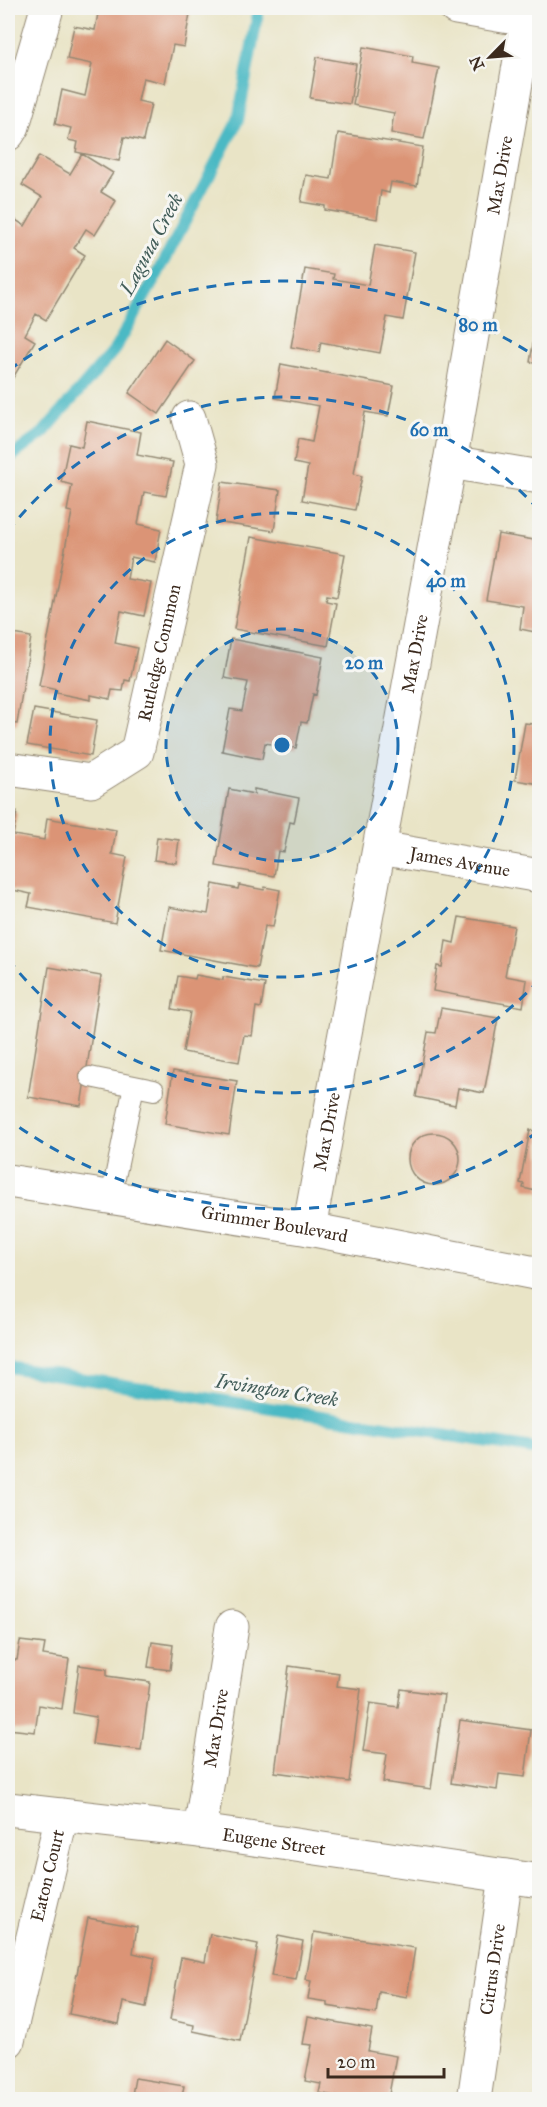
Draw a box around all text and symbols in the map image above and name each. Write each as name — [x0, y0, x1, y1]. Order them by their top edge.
north arrow — [460, 27, 520, 87]
text: N — [465, 53, 488, 73]
street label: Max Drive — [482, 134, 518, 216]
water label: Laguna Creek — [114, 189, 188, 300]
text: 80 m — [458, 314, 498, 336]
text: 60 m — [410, 419, 449, 441]
text: 40 m — [426, 570, 467, 593]
street label: Rutledge Common — [133, 582, 186, 724]
street label: Max Drive — [397, 612, 433, 695]
text: 20 m — [345, 652, 384, 674]
centre of rings — [272, 735, 292, 755]
street label: James Avenue — [406, 842, 512, 882]
street label: Max Drive — [309, 1090, 345, 1173]
street label: Grimmer Boulevard — [200, 1201, 350, 1247]
water label: Irvington Creek — [213, 1368, 340, 1412]
street label: Max Drive — [199, 1687, 233, 1769]
street label: Eugene Street — [221, 1823, 328, 1860]
street label: Eaton Court — [26, 1827, 69, 1924]
street label: Citrus Drive — [475, 1922, 510, 2016]
scale bar — [328, 2041, 444, 2079]
text: 20 m — [337, 2051, 375, 2073]

